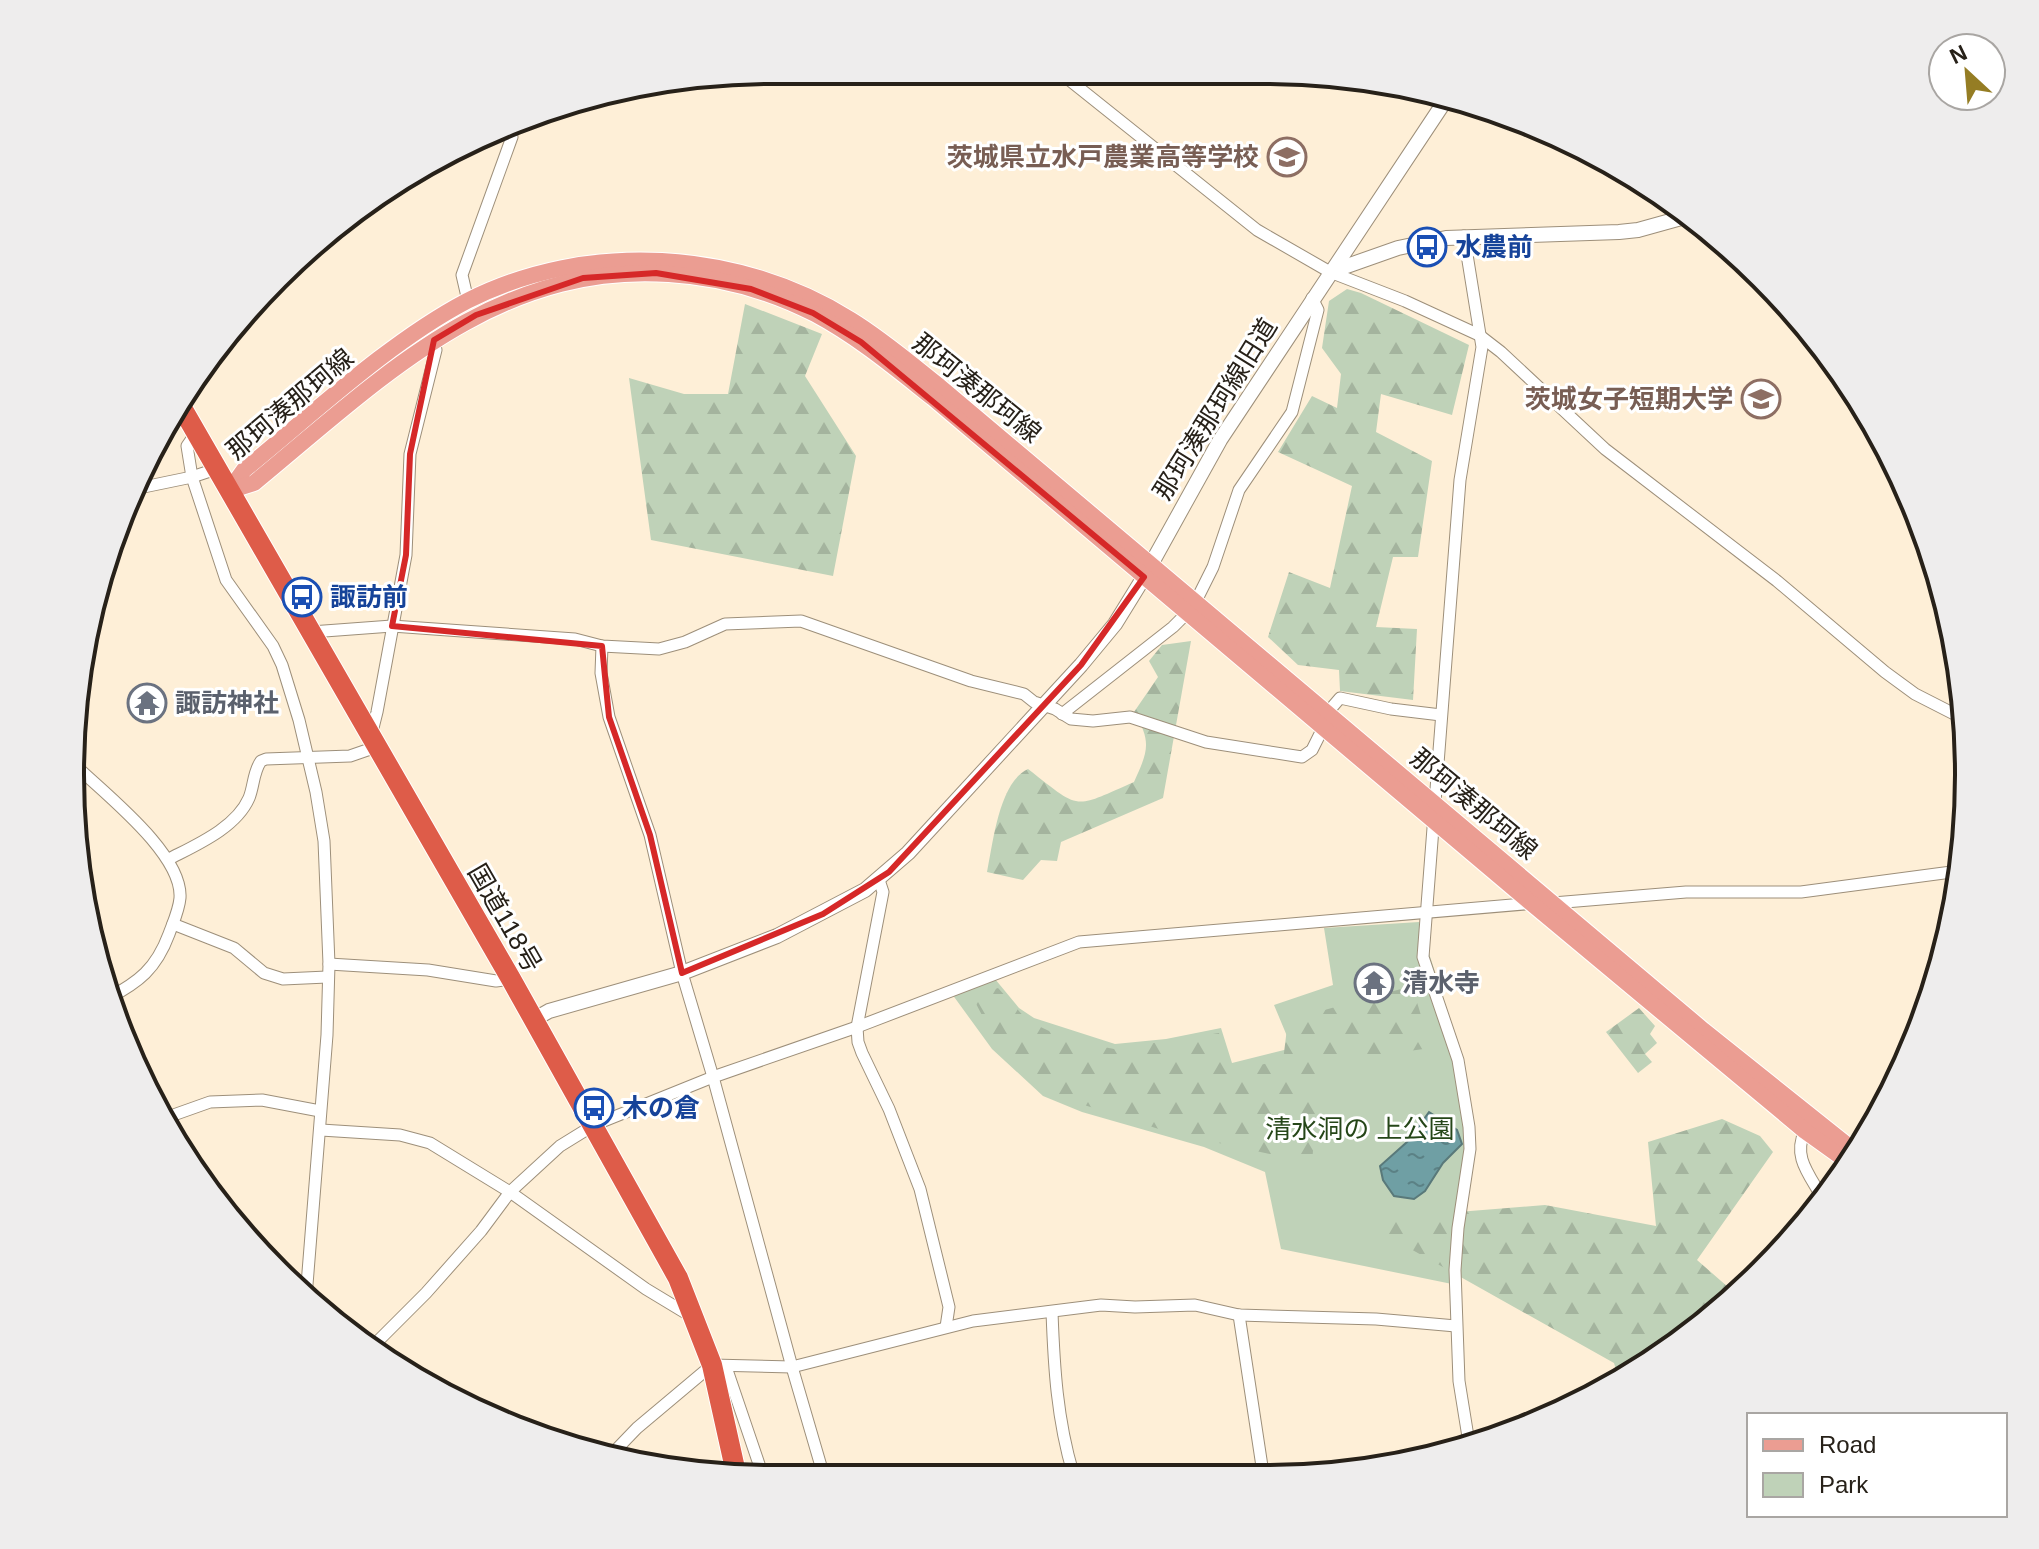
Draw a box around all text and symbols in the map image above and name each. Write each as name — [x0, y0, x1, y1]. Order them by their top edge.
north arrow — [1927, 32, 2007, 112]
text: N — [1946, 40, 1971, 69]
school or university icon: 茨城県立水戸農業高等学校 — [1266, 136, 1308, 178]
place label: 茨城県立水戸農業高等学校 — [947, 142, 1259, 172]
bus stop icon: 水農前 — [1406, 226, 1448, 268]
place label: 水農前 — [1455, 232, 1533, 262]
street label: 那珂湊那珂線旧道 — [1147, 313, 1283, 505]
street label: 那珂湊那珂線 — [907, 327, 1047, 449]
street label: 那珂湊那珂線 — [221, 342, 359, 466]
school or university icon: 茨城女子短期大学 — [1740, 378, 1782, 420]
place label: 茨城女子短期大学 — [1525, 384, 1733, 414]
bus stop icon: 諏訪前 — [281, 576, 323, 618]
place label: 諏訪前 — [330, 582, 408, 612]
temple icon: 諏訪神社 — [126, 682, 168, 724]
place label: 諏訪神社 — [175, 688, 279, 718]
street label: 那珂湊那珂線 — [1405, 742, 1543, 866]
street label: 国道118号 — [462, 859, 548, 977]
temple icon: 清水寺 — [1353, 962, 1395, 1004]
place label: 清水寺 — [1402, 968, 1480, 998]
bus stop icon: 木の倉 — [573, 1087, 615, 1129]
place label: 木の倉 — [622, 1093, 700, 1123]
park label: 清水洞の 上公園 — [1265, 1114, 1455, 1144]
legend — [1747, 1413, 2007, 1517]
text: Road — [1819, 1431, 1876, 1458]
text: Park — [1819, 1471, 1869, 1498]

